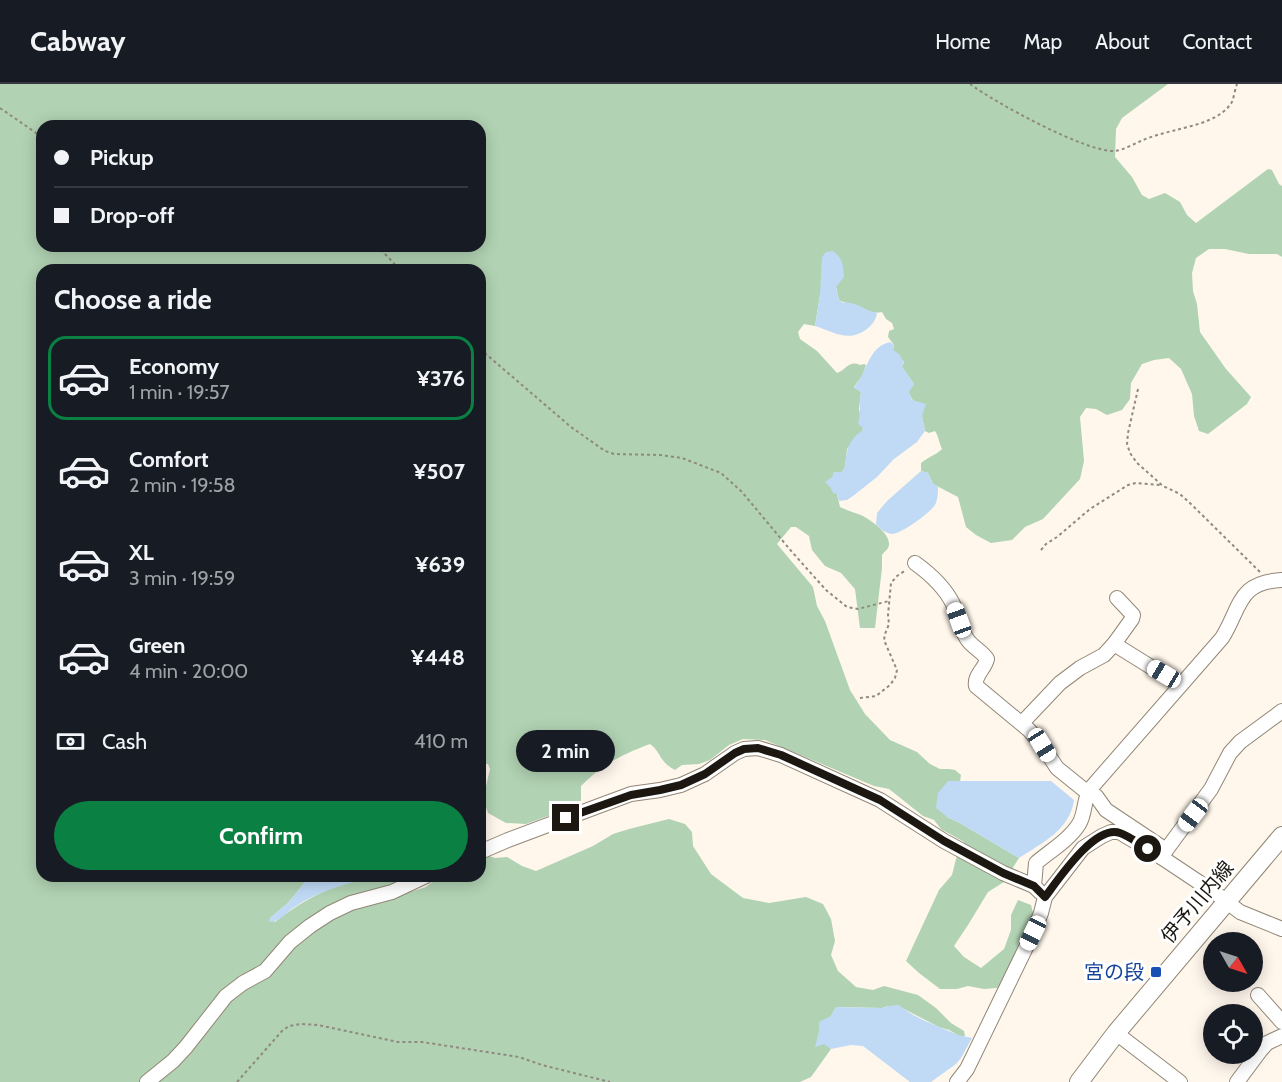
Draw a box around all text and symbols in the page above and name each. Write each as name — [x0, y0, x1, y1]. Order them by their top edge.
text: Cabway — [30, 24, 125, 58]
text: Home — [935, 29, 991, 54]
text: Map — [1024, 29, 1062, 54]
text: About — [1095, 29, 1149, 54]
text: Contact — [1182, 29, 1252, 54]
text: Pickup — [90, 144, 154, 171]
text: Drop-off — [90, 202, 174, 229]
text: Choose a ride — [54, 283, 212, 316]
icon: car — [57, 351, 111, 405]
text: Economy — [129, 353, 219, 380]
text: ¥376 — [417, 365, 465, 392]
text: 1 min · 19:57 — [129, 380, 230, 404]
icon: car — [57, 444, 111, 498]
text: Comfort — [129, 446, 208, 473]
text: ¥507 — [413, 458, 465, 485]
text: 2 min · 19:58 — [129, 473, 236, 497]
icon: car — [57, 537, 111, 591]
text: XL — [129, 539, 154, 566]
text: ¥639 — [415, 551, 465, 578]
text: 3 min · 19:59 — [129, 566, 235, 590]
car — [944, 600, 974, 640]
icon: car — [57, 630, 111, 684]
text: Green — [129, 632, 185, 659]
text: ¥448 — [411, 644, 465, 671]
car — [1144, 657, 1184, 691]
text: 4 min · 20:00 — [129, 659, 248, 683]
icon: cash — [54, 725, 87, 758]
car — [1025, 725, 1059, 765]
text: Cash — [102, 728, 147, 755]
text: 410 m — [414, 729, 468, 753]
callout: 2 min — [516, 731, 616, 773]
text: 2 min — [541, 739, 590, 763]
car — [1175, 795, 1211, 835]
button: Confirm — [54, 801, 468, 870]
route end — [552, 804, 579, 831]
route start — [1134, 835, 1161, 862]
street label: 伊予川内線 — [1156, 856, 1238, 948]
car — [1017, 913, 1049, 953]
north arrow — [1203, 932, 1263, 992]
map controls — [1203, 932, 1263, 1064]
place label: 宮の段 — [1084, 960, 1144, 984]
marker: 宮の段 — [1149, 965, 1163, 979]
button: locate — [1203, 1004, 1263, 1064]

